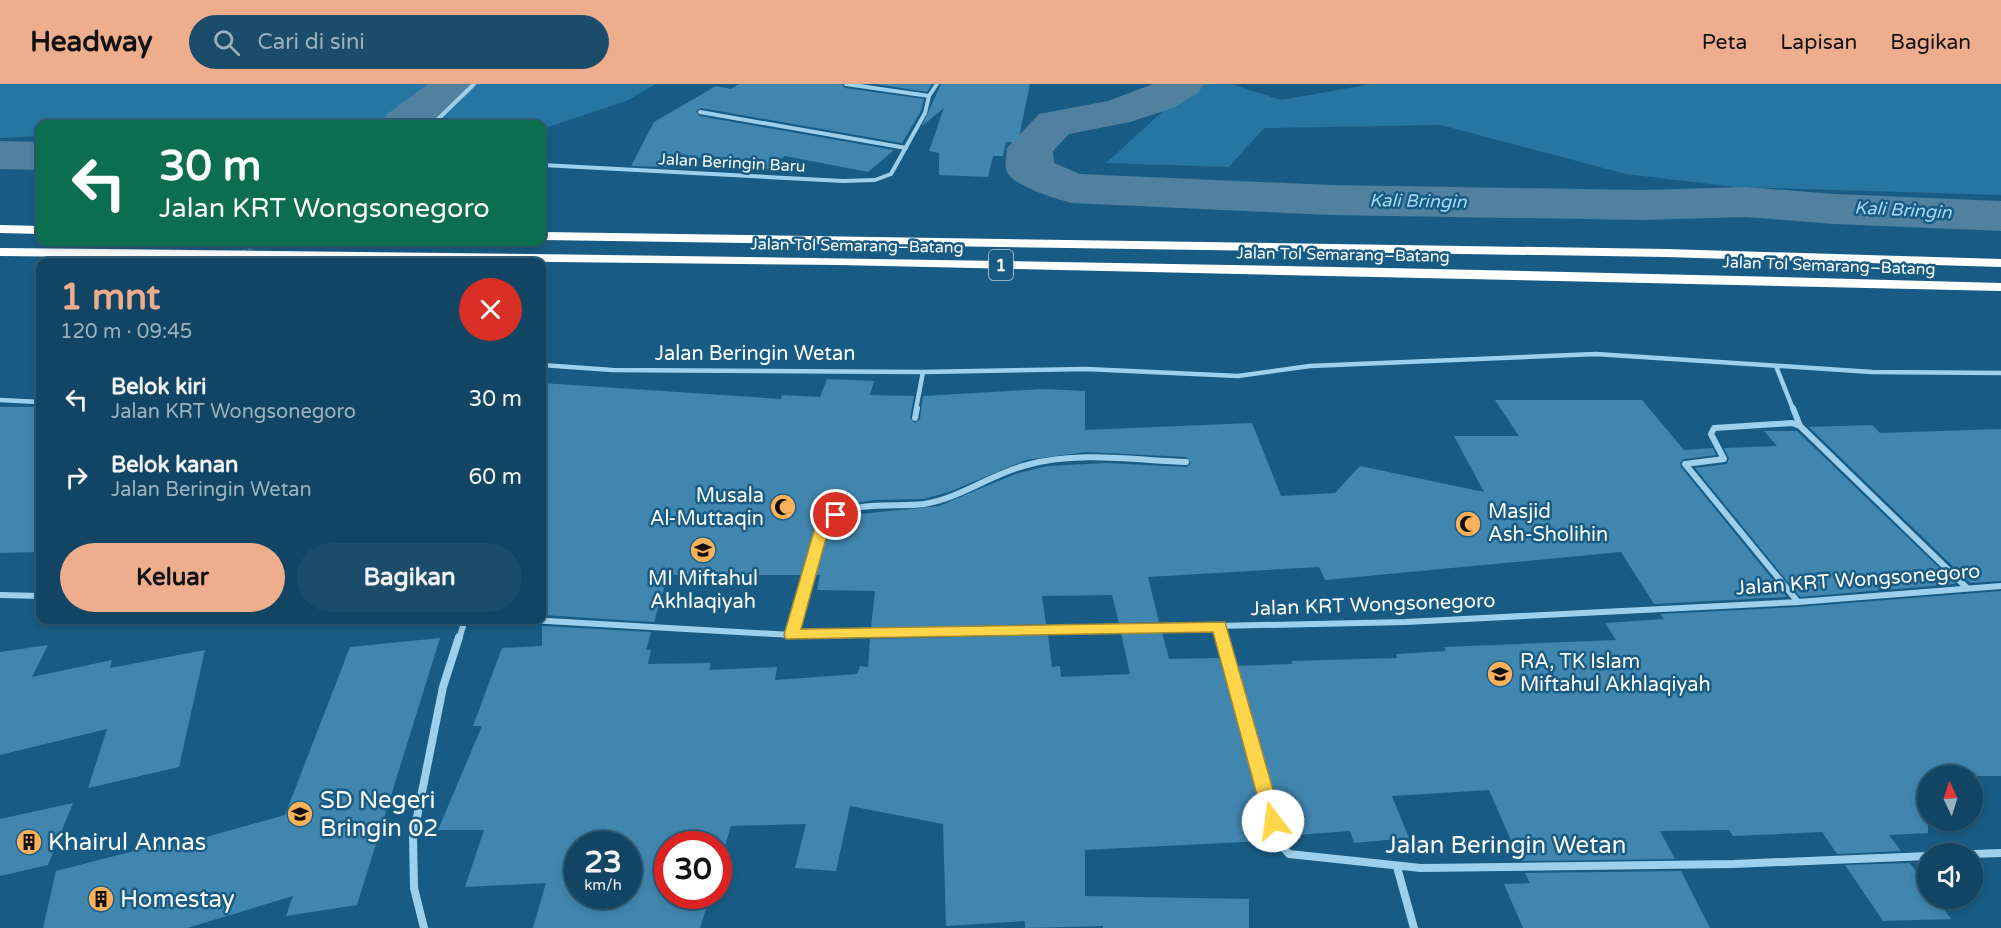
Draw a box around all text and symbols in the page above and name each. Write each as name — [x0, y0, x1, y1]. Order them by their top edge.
search box — [189, 15, 609, 69]
text: Headway — [30, 25, 153, 59]
icon: search — [210, 26, 243, 59]
text: Cari di sini — [258, 29, 365, 55]
text: Peta — [1702, 30, 1747, 55]
text: Lapisan — [1780, 30, 1857, 55]
text: Bagikan — [1890, 30, 1971, 55]
text: 30 m — [159, 141, 261, 192]
icon: left — [60, 144, 138, 222]
street label: Jalan Beringin Baru — [658, 149, 806, 177]
water label: Kali Bringin — [1369, 189, 1468, 213]
text: Jalan KRT Wongsonegoro — [159, 192, 490, 225]
water label: Kali Bringin — [1854, 196, 1953, 224]
street label: Jalan Tol Semarang–Batang — [750, 234, 964, 258]
street label: Jalan Tol Semarang–Batang — [1236, 243, 1450, 267]
road number: 1 — [989, 250, 1013, 280]
street label: Jalan Tol Semarang–Batang — [1722, 252, 1936, 280]
text: 1 mnt — [60, 276, 160, 319]
button: close — [459, 278, 522, 341]
text: 120 m · 09:45 — [60, 320, 192, 344]
street label: Jalan Beringin Wetan — [655, 342, 855, 366]
text: Belok kiri — [111, 374, 207, 400]
icon: left — [60, 383, 93, 416]
text: 30 m — [468, 386, 522, 412]
text: Jalan KRT Wongsonegoro — [111, 400, 356, 424]
text: Belok kanan — [111, 452, 238, 478]
icon: right — [60, 461, 93, 494]
text: 60 m — [468, 464, 522, 490]
text: Jalan Beringin Wetan — [111, 478, 312, 502]
place label: Musala Al-Muttaqin — [650, 484, 764, 531]
pin — [810, 489, 861, 540]
mosque icon: Musala Al-Muttaqin — [768, 492, 798, 522]
icon: arrive — [819, 498, 852, 531]
place label: Masjid Ash-Sholihin — [1488, 500, 1608, 547]
mosque icon: Masjid Ash-Sholihin — [1453, 509, 1483, 539]
school or university icon: MI Miftahul Akhlaqiyah — [688, 535, 718, 565]
button: Keluar — [60, 543, 285, 612]
button: Bagikan — [297, 543, 522, 612]
street label: Jalan KRT Wongsonegoro — [1735, 559, 1981, 601]
place label: MI Miftahul Akhlaqiyah — [648, 567, 758, 614]
street label: Jalan KRT Wongsonegoro — [1250, 589, 1496, 621]
place label: RA, TK Islam Miftahul Akhlaqiyah — [1520, 650, 1711, 697]
school or university icon: RA, TK Islam Miftahul Akhlaqiyah — [1485, 659, 1515, 689]
north arrow — [1917, 765, 1983, 831]
map controls — [1917, 765, 1983, 909]
place label: SD Negeri Bringin 02 — [320, 786, 438, 843]
position arrow — [1241, 789, 1305, 853]
school or university icon: SD Negeri Bringin 02 — [285, 799, 315, 829]
building icon: Khairul Annas — [14, 827, 44, 857]
place label: Khairul Annas — [48, 828, 206, 857]
speed limit sign: 30 — [654, 831, 732, 909]
street label: Jalan Beringin Wetan — [1386, 831, 1626, 860]
button: sound — [1917, 843, 1983, 909]
text: 23 — [584, 844, 622, 881]
text: km/h — [584, 876, 622, 894]
building icon: Homestay — [86, 884, 116, 914]
place label: Homestay — [120, 885, 235, 914]

